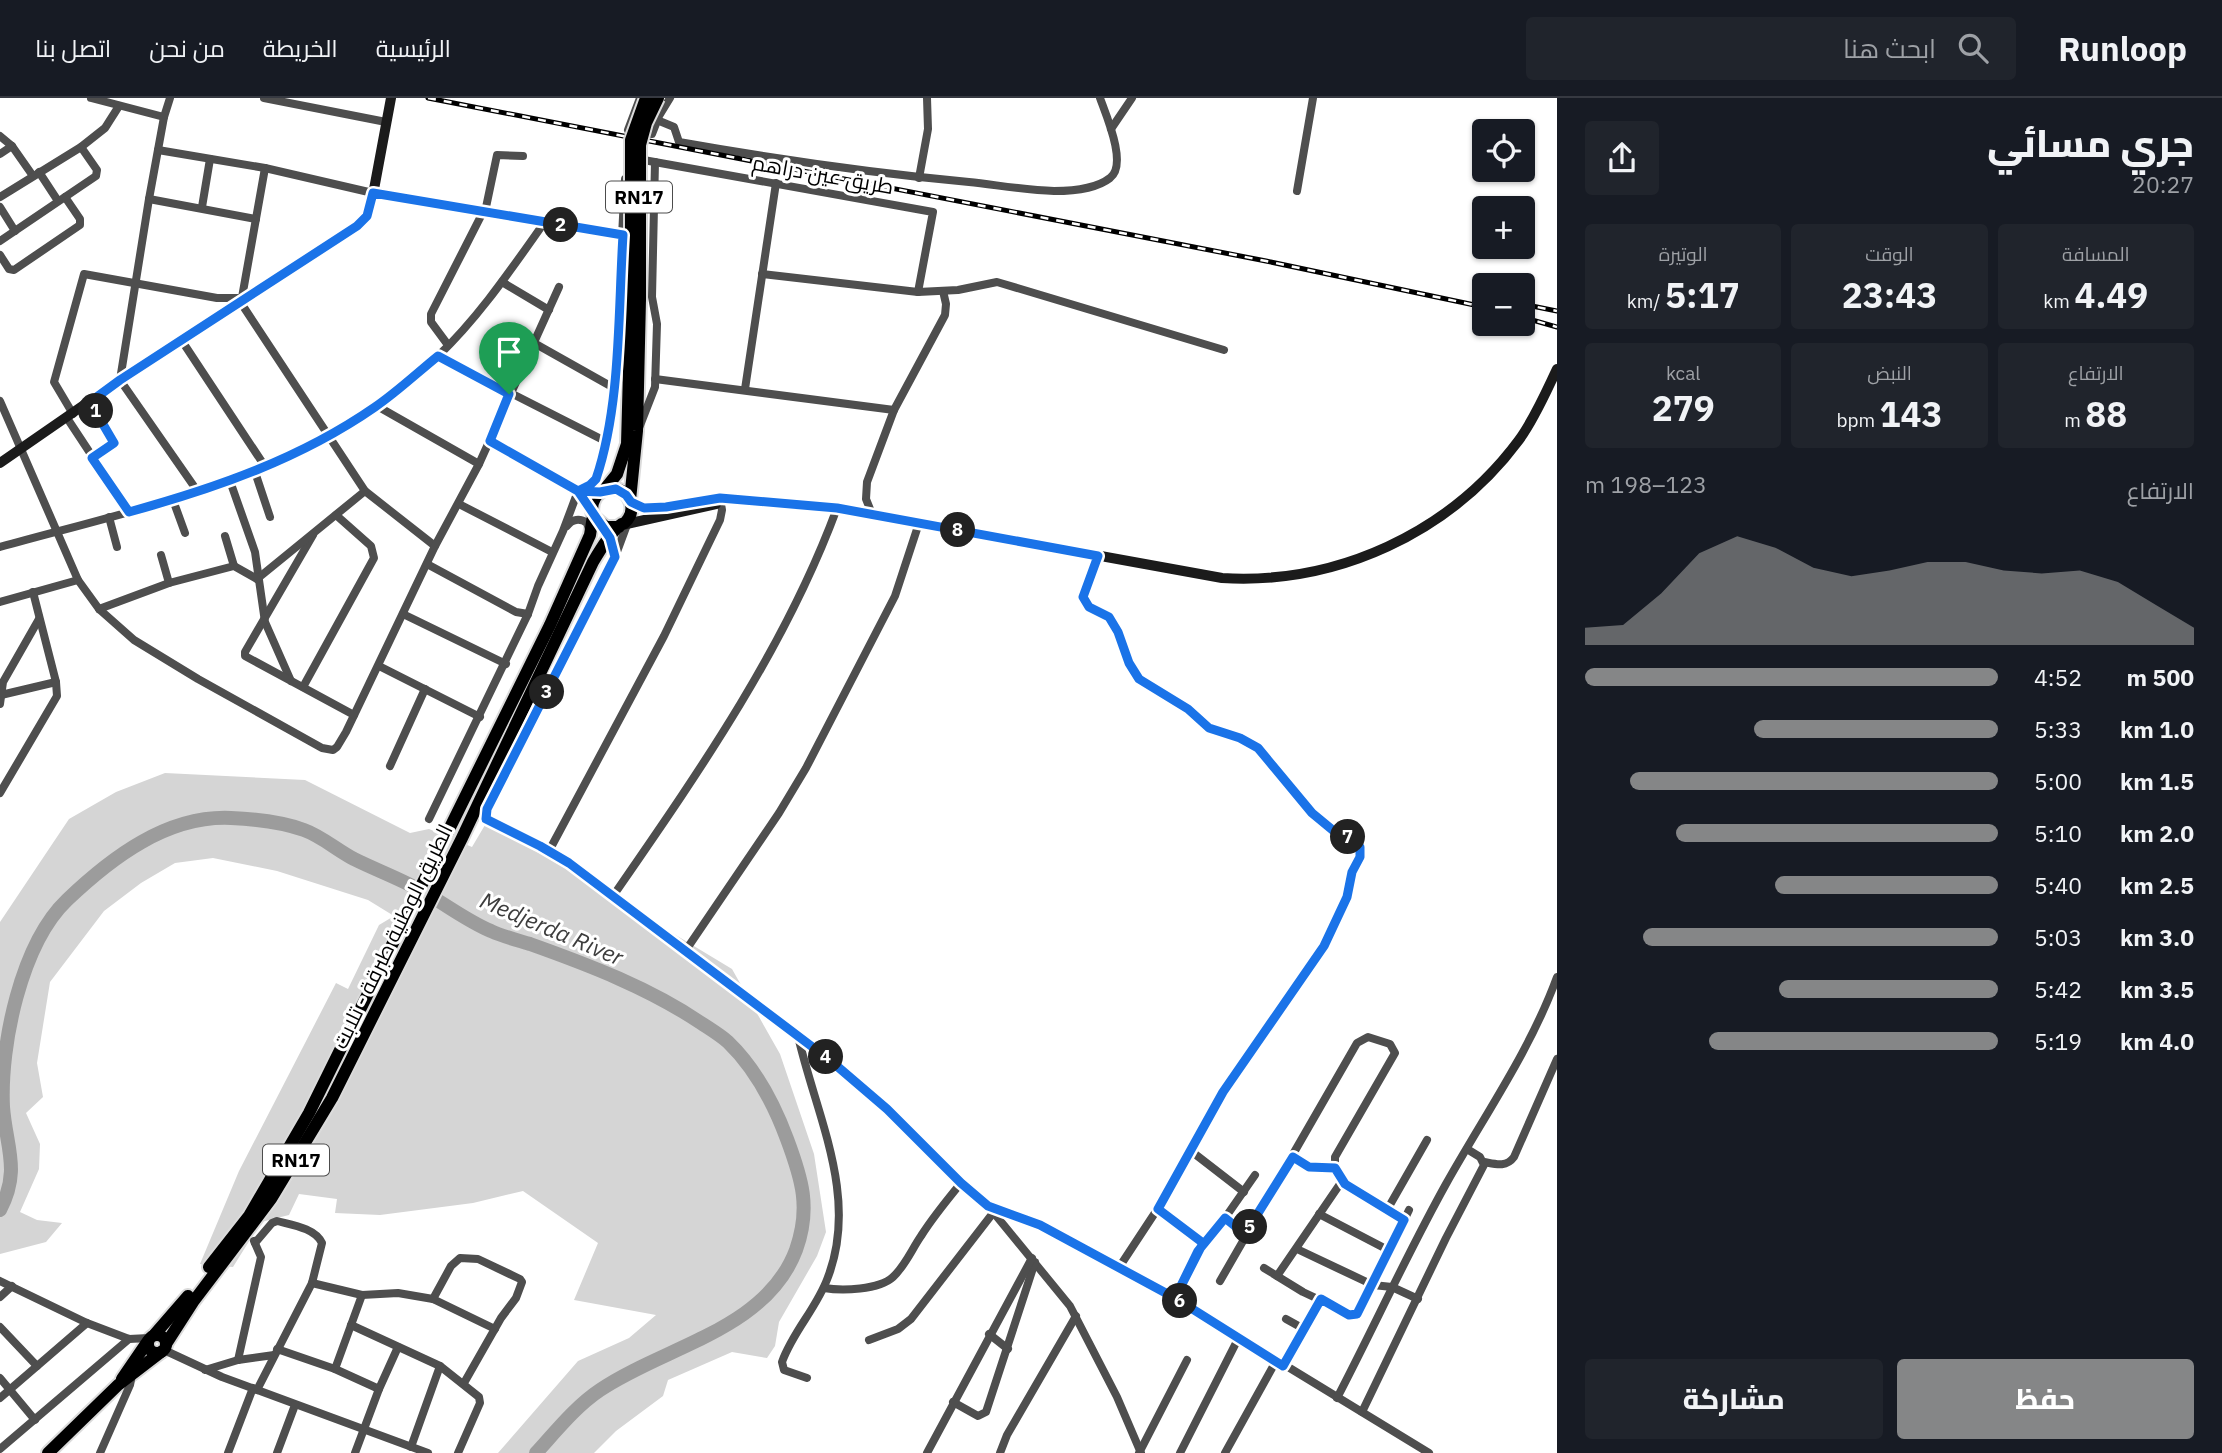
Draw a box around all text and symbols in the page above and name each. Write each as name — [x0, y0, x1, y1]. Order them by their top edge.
search box — [1526, 17, 2016, 80]
text: Runloop — [2058, 27, 2187, 70]
icon: search — [1954, 29, 1992, 67]
text: ابحث هنا — [1843, 31, 1936, 65]
text: اتصل بنا — [35, 32, 111, 64]
text: من نحن — [149, 32, 225, 64]
text: الخريطة — [263, 32, 338, 64]
text: الرئيسية — [376, 32, 451, 64]
text: جري مسائي — [1987, 118, 2194, 167]
map controls — [1472, 119, 1535, 336]
button: locate — [1472, 119, 1535, 182]
button: share — [1585, 121, 1659, 195]
street label: طريق عين دراهم — [750, 148, 896, 201]
text: 20:27 — [2132, 169, 2194, 199]
road number: RN17 — [606, 181, 672, 212]
button: + — [1472, 196, 1535, 259]
pin: 2 — [544, 208, 578, 242]
text: 2 — [555, 212, 566, 236]
text: الوتيرة — [1659, 242, 1708, 266]
text: الوقت — [1865, 242, 1914, 266]
text: المسافة — [2062, 242, 2130, 266]
text: 5:17 — [1665, 272, 1740, 318]
text: 23:43 — [1842, 272, 1937, 318]
text: 4.49 — [2074, 272, 2148, 318]
button: − — [1472, 273, 1535, 336]
text: /km — [1627, 289, 1665, 313]
text: km — [2043, 289, 2074, 313]
pin — [479, 322, 539, 394]
icon: arrive — [490, 333, 528, 371]
text: kcal — [1666, 361, 1700, 385]
text: النبض — [1867, 361, 1912, 385]
text: الارتفاع — [2068, 361, 2124, 385]
text: 279 — [1652, 385, 1715, 431]
text: 143 — [1880, 391, 1943, 437]
text: 88 — [2085, 391, 2127, 437]
pin: 1 — [78, 394, 114, 428]
text: 1 — [90, 398, 101, 422]
text: bpm — [1836, 408, 1880, 432]
text: m — [2064, 408, 2085, 432]
text: 123–198 m — [1585, 469, 1707, 499]
text: الارتفاع — [2127, 475, 2194, 505]
pin: 8 — [940, 512, 976, 548]
text: 8 — [952, 517, 963, 541]
text: 4:52 — [2034, 662, 2082, 692]
text: 500 m — [2127, 662, 2194, 692]
pin: 3 — [530, 674, 564, 710]
text: 3 — [541, 679, 552, 703]
text: 5:33 — [2034, 714, 2082, 744]
text: 1.0 km — [2120, 714, 2194, 744]
text: 5:00 — [2034, 766, 2082, 796]
text: 1.5 km — [2120, 766, 2194, 796]
text: 5:10 — [2034, 818, 2082, 848]
text: 2.0 km — [2120, 818, 2194, 848]
street label: الطريق الوطنية طبرقة - تلابت — [325, 819, 459, 1053]
pin: 7 — [1330, 820, 1366, 854]
text: 7 — [1342, 824, 1353, 848]
text: 5:40 — [2034, 870, 2082, 900]
text: 2.5 km — [2120, 870, 2194, 900]
water label: Medjerda River — [476, 884, 629, 972]
text: 5:03 — [2034, 922, 2082, 952]
text: 3.0 km — [2120, 922, 2194, 952]
text: 5:42 — [2034, 974, 2082, 1004]
text: 3.5 km — [2120, 974, 2194, 1004]
text: 5:19 — [2034, 1026, 2082, 1056]
text: 4.0 km — [2120, 1026, 2194, 1056]
pin: 4 — [808, 1040, 844, 1074]
text: 4 — [820, 1044, 831, 1068]
road number: RN17 — [263, 1144, 329, 1176]
pin: 5 — [1232, 1210, 1268, 1244]
text: 5 — [1244, 1214, 1255, 1238]
pin: 6 — [1162, 1284, 1198, 1318]
text: 6 — [1174, 1288, 1185, 1312]
button: مشاركة — [1585, 1359, 1883, 1439]
button: حفظ — [1897, 1359, 2194, 1439]

